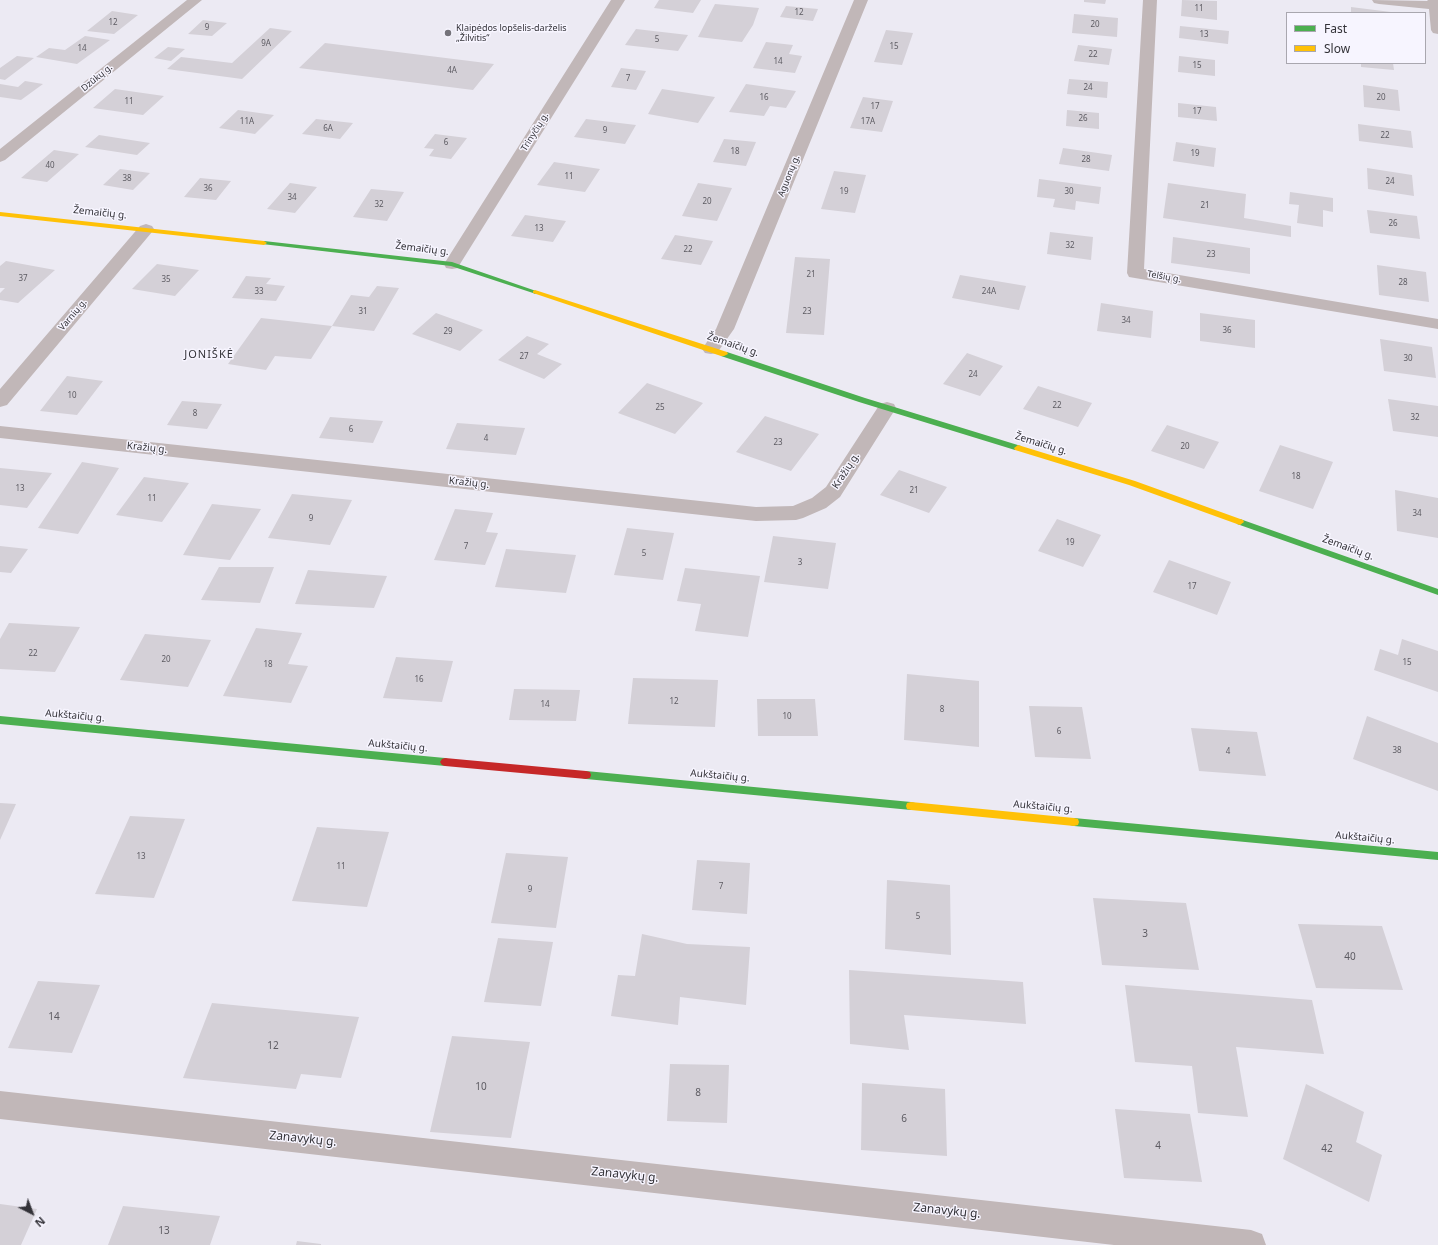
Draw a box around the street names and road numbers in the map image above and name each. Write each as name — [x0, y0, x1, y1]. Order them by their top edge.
street label: Dzūkų g. — [79, 62, 115, 94]
street label: Trinyčių g. — [519, 111, 551, 153]
street label: Aguonų g. — [776, 154, 802, 198]
street label: Žemaičių g. — [73, 204, 127, 222]
street label: Žemaičių g. — [395, 240, 449, 258]
street label: Telšių g. — [1146, 269, 1182, 285]
street label: Varnių g. — [57, 297, 89, 333]
street label: Žemaičių g. — [706, 331, 760, 359]
street label: Žemaičių g. — [1013, 430, 1069, 458]
street label: Kražių g. — [126, 440, 168, 456]
street label: Kražių g. — [830, 451, 862, 491]
street label: Kražių g. — [448, 475, 490, 491]
street label: Žemaičių g. — [1321, 533, 1375, 563]
street label: Aukštaičių g. — [45, 707, 105, 725]
street label: Aukštaičių g. — [368, 737, 428, 755]
street label: Aukštaičių g. — [690, 767, 750, 785]
street label: Aukštaičių g. — [1013, 798, 1073, 816]
street label: Aukštaičių g. — [1335, 829, 1395, 847]
street label: Zanavykų g. — [269, 1128, 337, 1150]
street label: Zanavykų g. — [591, 1164, 659, 1186]
street label: Zanavykų g. — [913, 1200, 981, 1222]

